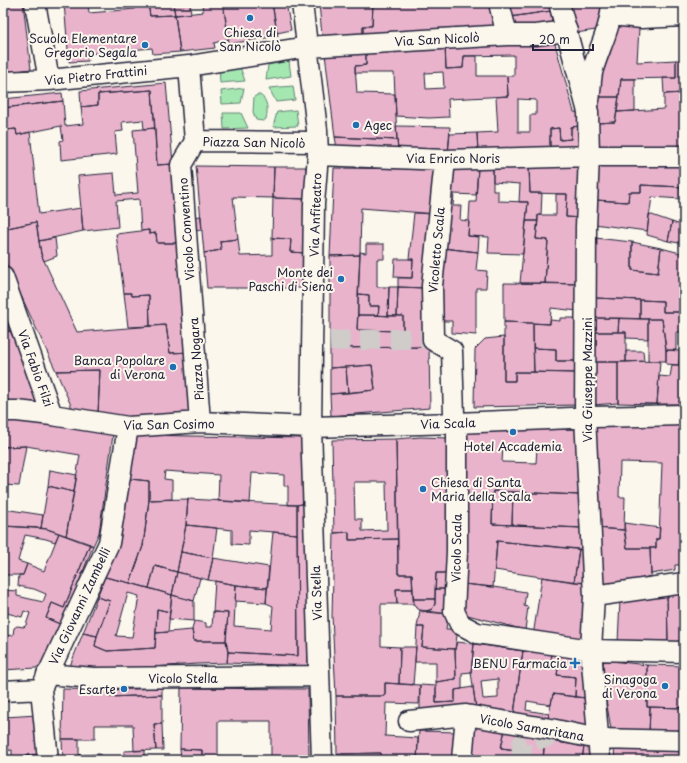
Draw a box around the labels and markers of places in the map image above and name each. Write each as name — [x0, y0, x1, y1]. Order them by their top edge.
marker: Chiesa di San Nicolò — [245, 13, 255, 23]
place label: Chiesa di San Nicolò — [219, 23, 281, 55]
place label: Scuola Elementare Gregorio Segala — [29, 29, 137, 61]
marker: Scuola Elementare Gregorio Segala — [140, 40, 150, 50]
place label: Agec — [364, 116, 392, 134]
marker: Agec — [351, 120, 361, 130]
place label: Monte dei Paschi di Siena — [248, 263, 334, 295]
marker: Monte dei Paschi di Siena — [336, 274, 346, 284]
place label: Banca Popolare di Verona — [74, 351, 166, 383]
marker: Banca Popolare di Verona — [168, 362, 178, 372]
marker: Hotel Accademia — [508, 427, 518, 437]
place label: Hotel Accademia — [464, 437, 563, 455]
place label: Chiesa di Santa Maria della Scala — [431, 473, 532, 505]
marker: Chiesa di Santa Maria della Scala — [418, 484, 428, 494]
place label: BENU Farmacia — [473, 654, 568, 672]
marker: BENU Farmacia — [570, 658, 580, 668]
place label: Sinagoga di Verona — [602, 670, 658, 702]
place label: Esarte — [79, 680, 116, 698]
marker: Sinagoga di Verona — [660, 681, 670, 691]
marker: Esarte — [119, 684, 129, 694]

